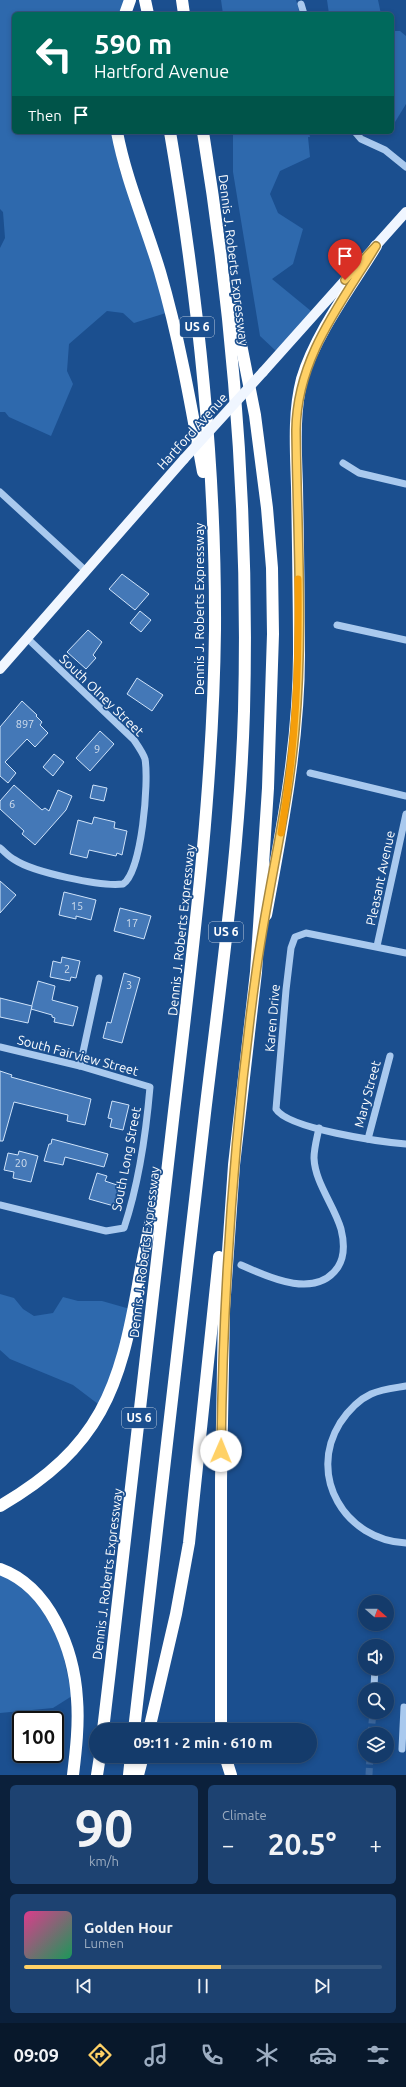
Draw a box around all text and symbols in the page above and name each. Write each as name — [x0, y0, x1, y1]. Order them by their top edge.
icon: left — [28, 28, 80, 80]
text: 590 m — [94, 28, 172, 59]
text: Hartford Avenue — [94, 61, 229, 81]
icon: arrive — [70, 104, 92, 126]
text: Then — [28, 107, 62, 124]
street label: Dennis J. Roberts Expressway — [217, 173, 251, 347]
pin — [328, 239, 362, 280]
icon: arrive — [334, 245, 356, 267]
road number: US 6 — [180, 317, 214, 337]
street label: Hartford Avenue — [154, 390, 230, 472]
street label: Dennis J. Roberts Expressway — [192, 523, 206, 695]
street label: South Olney Street — [57, 651, 147, 739]
house number: 897 — [16, 718, 34, 730]
house number: 9 — [94, 743, 100, 755]
house number: 6 — [9, 798, 15, 810]
street label: Pleasant Avenue — [363, 829, 397, 927]
street label: Dennis J. Roberts Expressway — [165, 843, 197, 1017]
house number: 15 — [71, 900, 83, 912]
house number: 17 — [126, 917, 138, 929]
road number: US 6 — [209, 922, 243, 942]
house number: 2 — [64, 963, 70, 975]
house number: 3 — [126, 979, 132, 991]
street label: Karen Drive — [262, 984, 282, 1052]
street label: South Fairview Street — [16, 1032, 140, 1078]
street label: Mary Street — [351, 1059, 383, 1129]
street label: South Long Street — [109, 1106, 143, 1212]
house number: 20 — [15, 1157, 27, 1169]
street label: Dennis J. Roberts Expressway — [127, 1165, 161, 1339]
road number: US 6 — [122, 1408, 156, 1428]
position arrow — [200, 1430, 242, 1472]
street label: Dennis J. Roberts Expressway — [90, 1487, 124, 1661]
north arrow — [358, 1595, 394, 1631]
map controls — [358, 1595, 394, 1763]
button: sound — [358, 1639, 394, 1675]
button: search — [358, 1683, 394, 1719]
speed limit sign: 100 — [12, 1711, 64, 1763]
button: layers — [358, 1727, 394, 1763]
text: 09:11 · 2 min · 610 m — [134, 1734, 272, 1751]
text: 90 — [75, 1799, 133, 1857]
text: Climate — [222, 1808, 267, 1822]
text: 20.5° — [268, 1827, 336, 1861]
text: − — [222, 1832, 234, 1857]
text: + — [370, 1832, 382, 1857]
text: km/h — [89, 1854, 119, 1868]
text: Golden Hour — [84, 1919, 173, 1936]
text: Lumen — [84, 1936, 124, 1950]
icon: previous — [73, 1975, 95, 1997]
icon: pause — [192, 1975, 214, 1997]
icon: next — [311, 1975, 333, 1997]
icon: directions — [86, 2041, 114, 2069]
icon: music — [142, 2041, 170, 2069]
icon: phone — [198, 2041, 226, 2069]
icon: climate — [253, 2041, 281, 2069]
icon: car — [309, 2041, 337, 2069]
icon: filters — [364, 2041, 392, 2069]
text: 09:09 — [14, 2045, 59, 2065]

